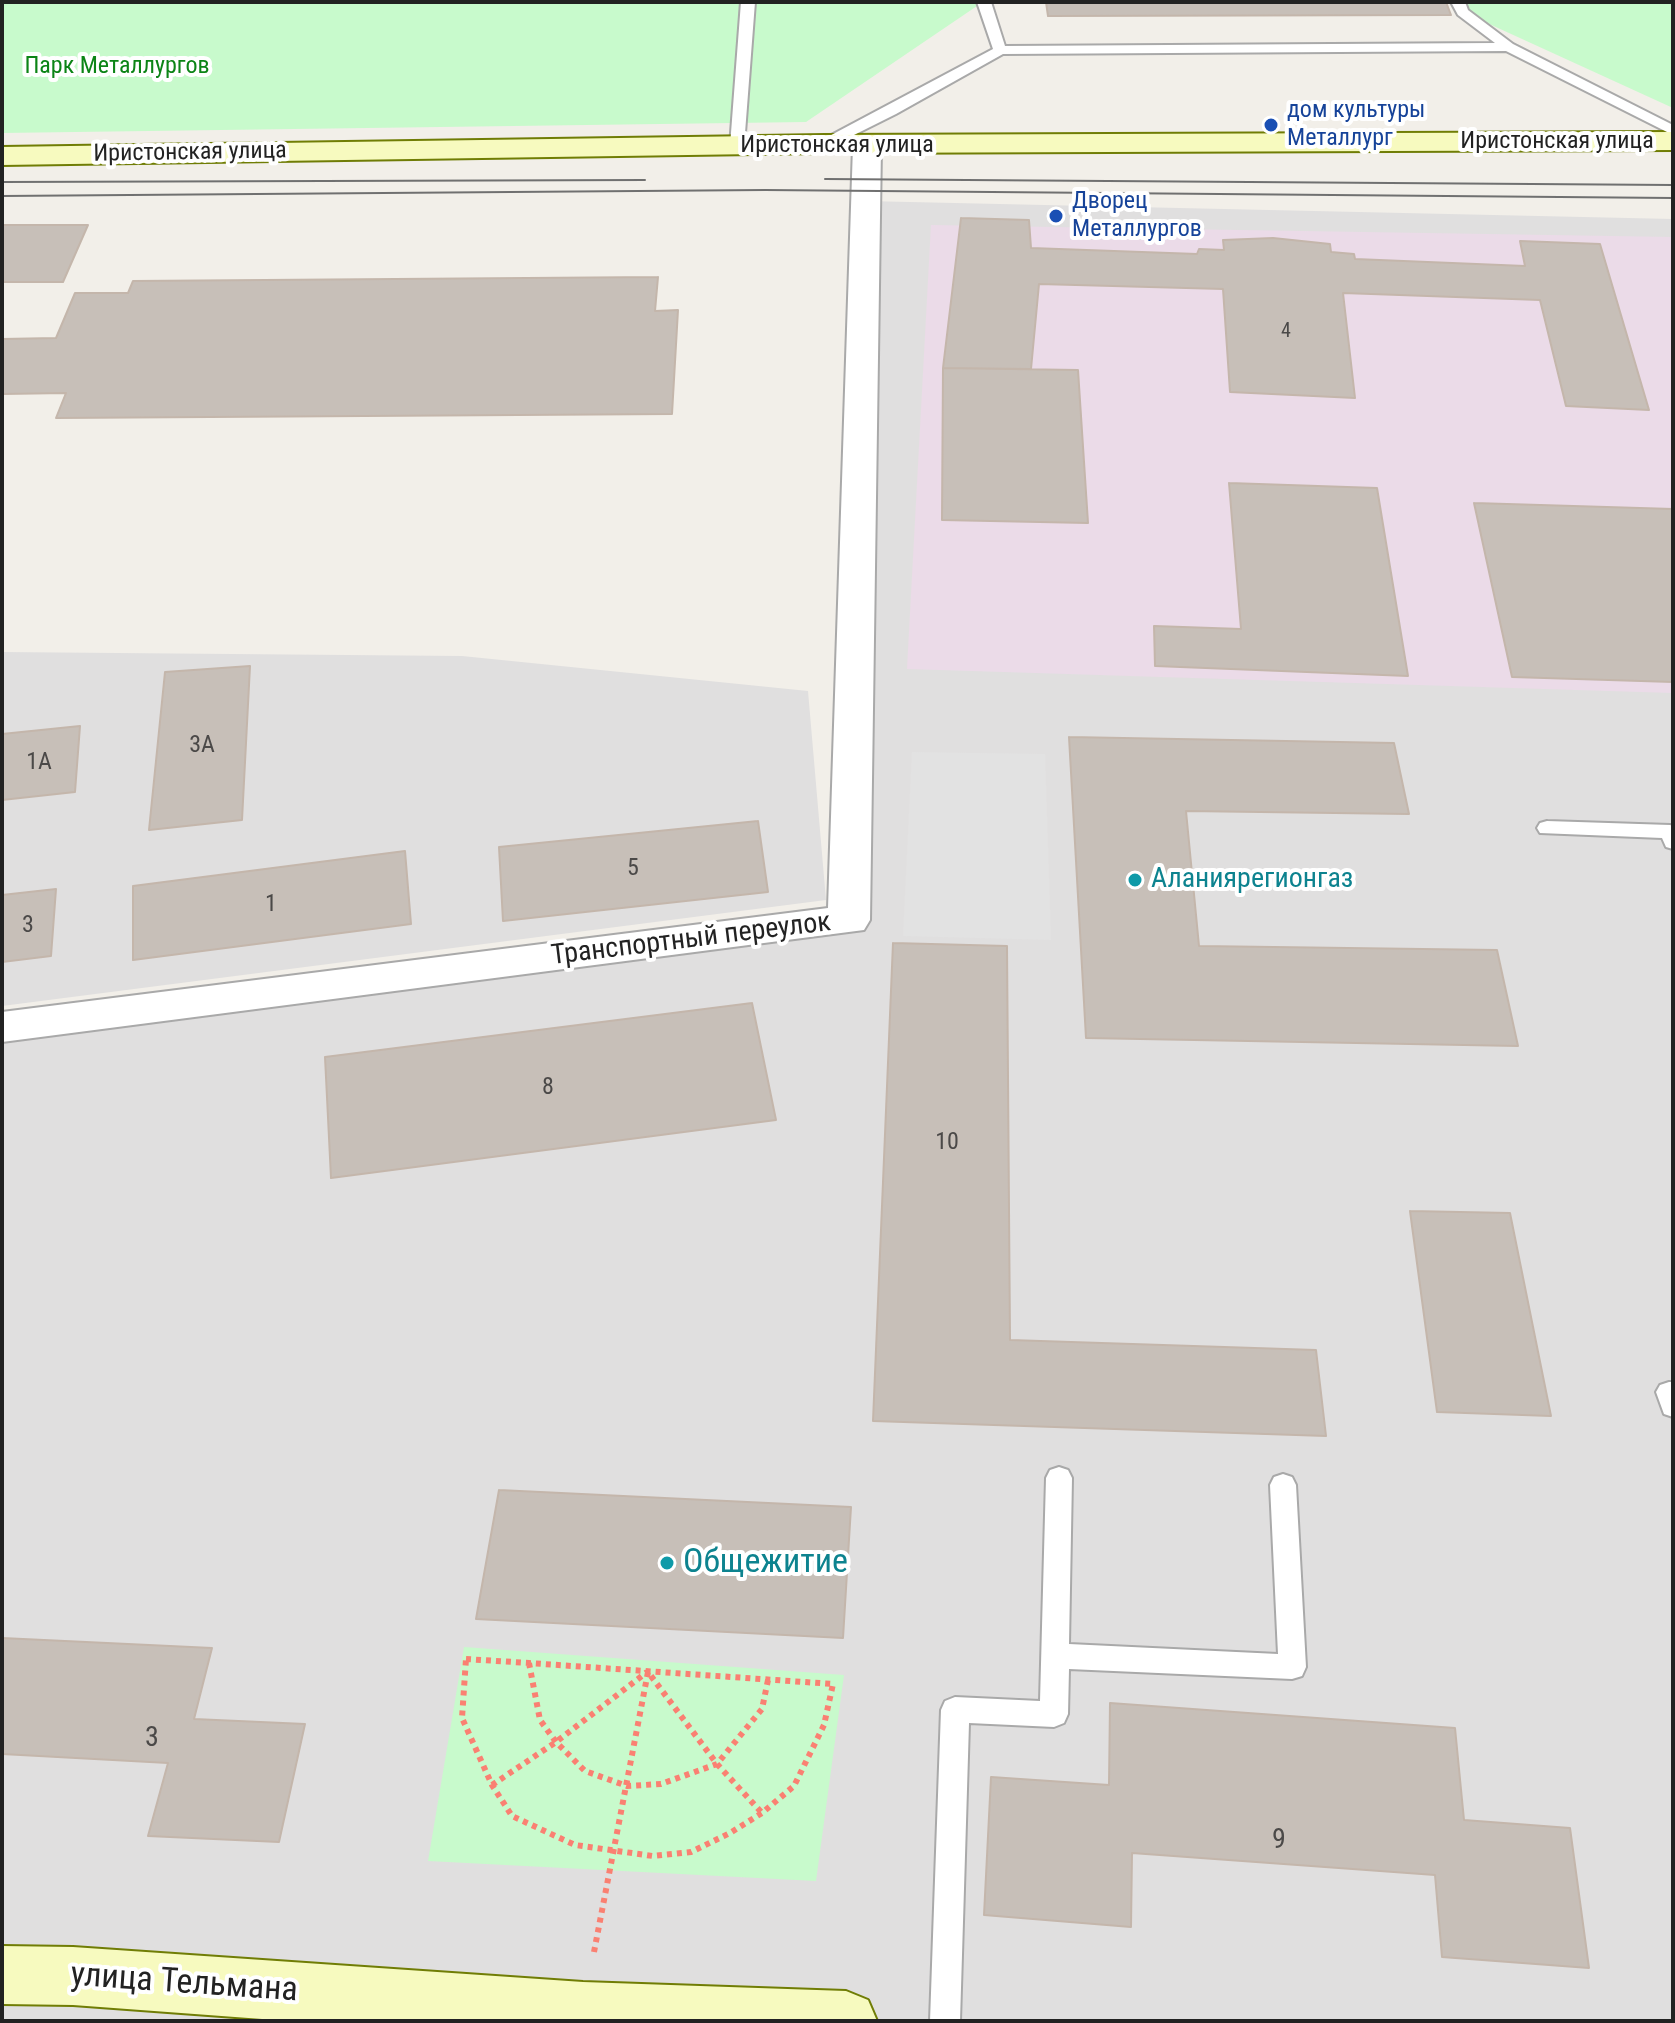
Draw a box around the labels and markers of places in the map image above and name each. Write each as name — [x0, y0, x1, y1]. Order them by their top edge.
place label: дом культуры Металлург — [1287, 97, 1425, 153]
marker: дом культуры Металлург — [1262, 116, 1280, 134]
place label: Дворец Металлургов — [1072, 188, 1202, 244]
marker: Дворец Металлургов — [1047, 207, 1065, 225]
place label: Аланиярегионгаз — [1151, 863, 1353, 897]
marker: Аланиярегионгаз — [1126, 871, 1144, 889]
place label: Общежитие — [683, 1543, 848, 1583]
marker: Общежитие — [658, 1554, 676, 1572]

